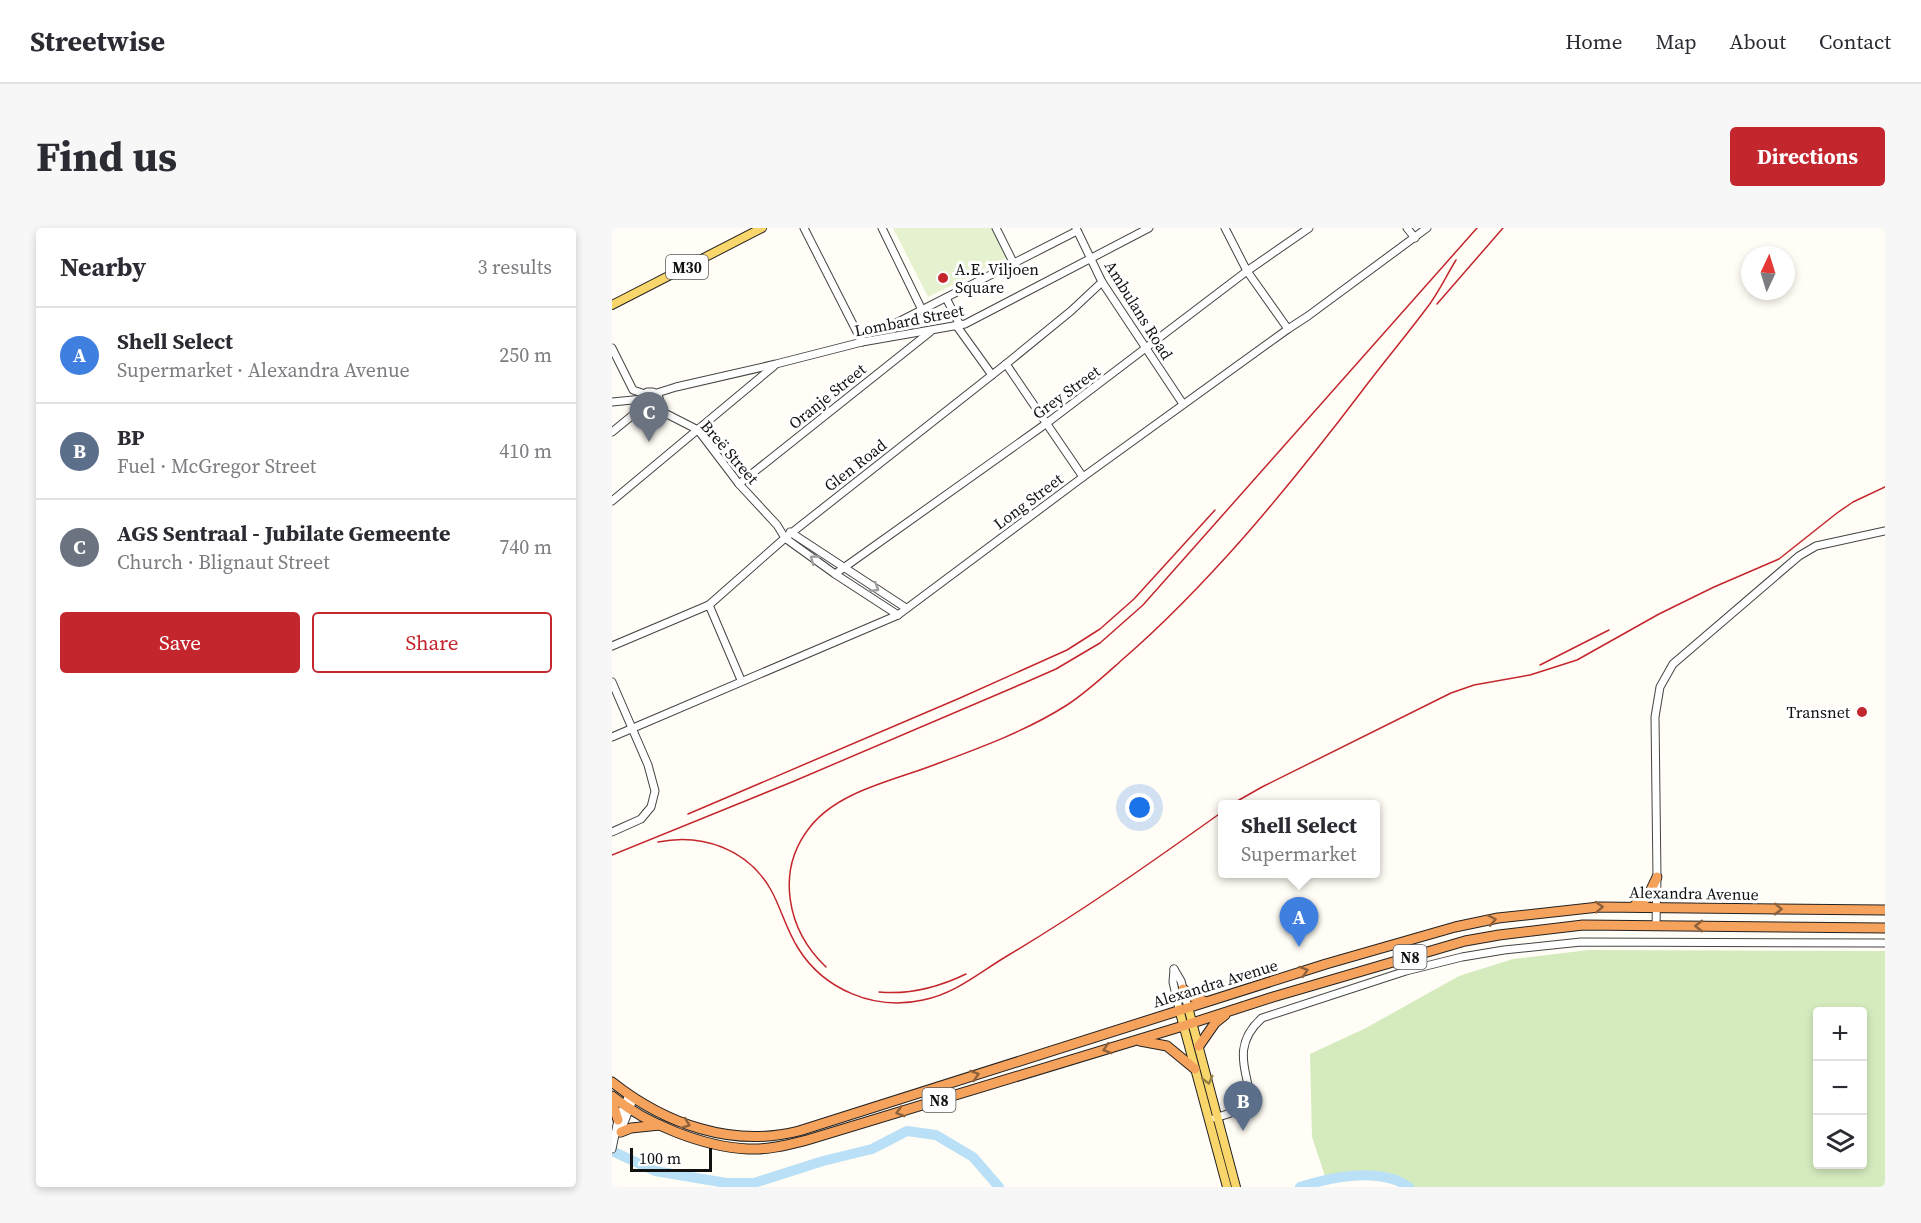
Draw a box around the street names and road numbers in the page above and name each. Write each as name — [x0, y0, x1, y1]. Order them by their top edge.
road number: M30 — [666, 255, 708, 279]
street label: Ambulans Road — [1100, 256, 1178, 364]
street label: Lombard Street — [853, 298, 966, 341]
street label: Oranje Street — [784, 358, 871, 434]
street label: Grey Street — [1028, 359, 1105, 424]
street label: Breë Street — [696, 415, 764, 489]
street label: Glen Road — [819, 434, 891, 496]
street label: Long Street — [989, 467, 1068, 534]
street label: Alexandra Avenue — [1629, 881, 1759, 905]
road number: N8 — [1394, 945, 1426, 969]
street label: Alexandra Avenue — [1150, 954, 1280, 1012]
road number: N8 — [922, 1088, 956, 1112]

